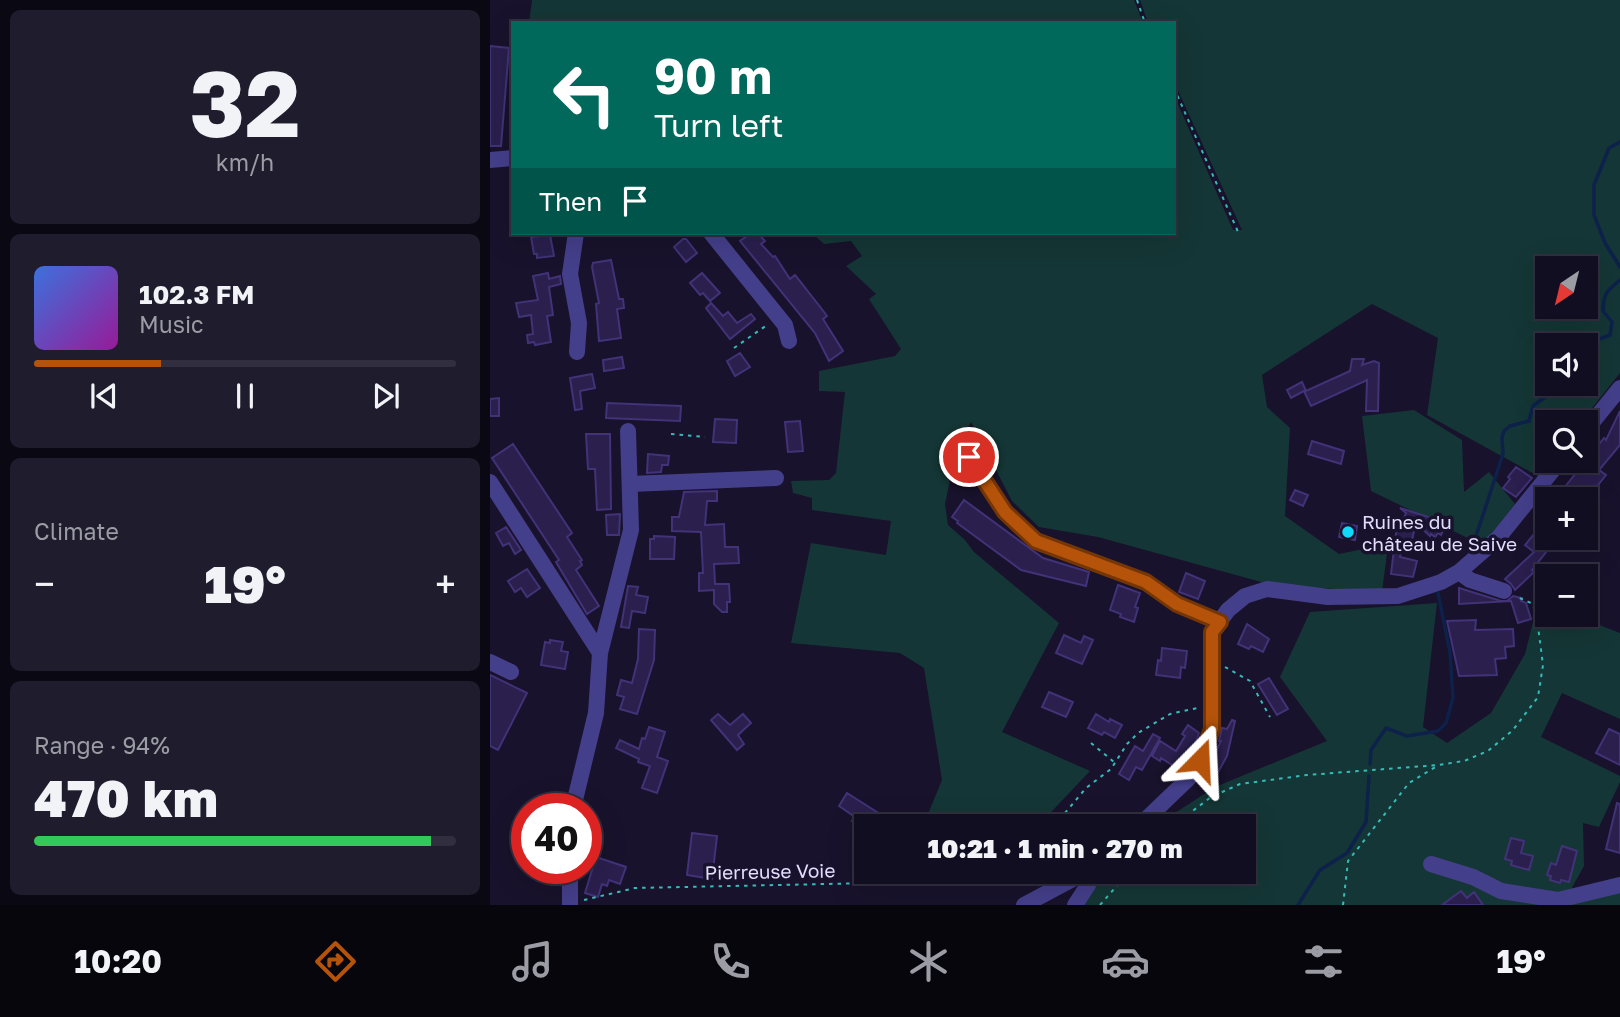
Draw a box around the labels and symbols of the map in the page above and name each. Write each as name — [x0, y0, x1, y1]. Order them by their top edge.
north arrow — [1535, 256, 1598, 318]
pin — [939, 427, 999, 487]
place label: Ruines du château de Saive — [1362, 510, 1517, 555]
marker: Ruines du château de Saive — [1340, 524, 1356, 540]
position arrow — [1163, 723, 1237, 797]
speed limit sign: 40 — [511, 793, 602, 884]
street label: Pierreuse Voie — [704, 858, 836, 884]

